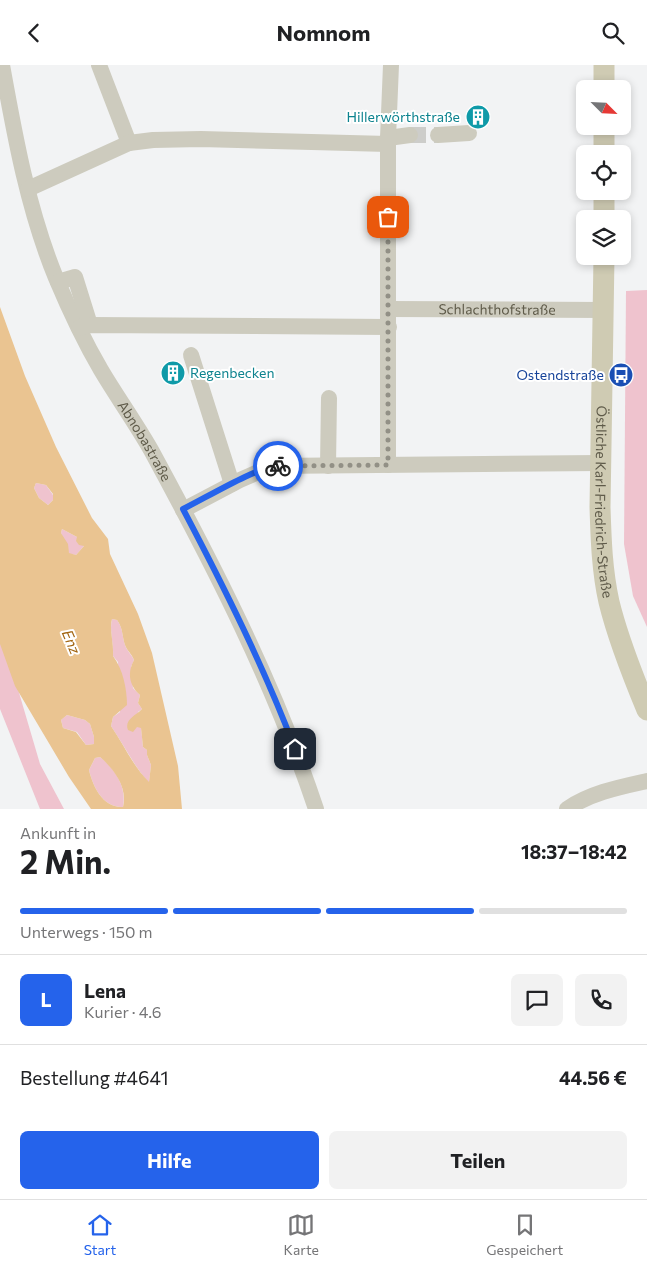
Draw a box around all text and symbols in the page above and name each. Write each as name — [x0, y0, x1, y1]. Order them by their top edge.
icon: back — [20, 19, 48, 47]
text: Nomnom — [277, 19, 370, 46]
icon: search — [599, 19, 627, 47]
north arrow — [576, 80, 631, 135]
map controls — [576, 80, 631, 265]
building icon: Hillerwörthstraße — [465, 104, 491, 130]
place label: Hillerwörthstraße — [346, 108, 460, 125]
button: locate — [576, 145, 631, 200]
pin — [367, 196, 409, 238]
icon: bag — [374, 203, 402, 231]
button: layers — [576, 210, 631, 265]
street label: Schlachthofstraße — [438, 300, 556, 318]
building icon: Regenbecken — [160, 360, 186, 386]
bus stop icon: Ostendstraße — [608, 362, 634, 388]
place label: Regenbecken — [190, 364, 274, 381]
place label: Ostendstraße — [516, 366, 604, 383]
street label: Abnobastraße — [114, 397, 175, 484]
street label: Östliche Karl-Friedrich-Straße — [592, 406, 617, 599]
courier — [253, 441, 303, 491]
icon: bike — [264, 452, 292, 480]
water label: Enz — [59, 627, 85, 657]
pin — [274, 728, 316, 770]
icon: home — [281, 735, 309, 763]
text: Ankunft in — [20, 823, 96, 842]
text: 18:37–18:42 — [521, 840, 627, 863]
text: 2 Min. — [20, 841, 111, 881]
text: Unterwegs · 150 m — [20, 922, 152, 941]
button: chat — [511, 974, 563, 1026]
button: phone — [575, 974, 627, 1026]
text: Lena — [84, 979, 126, 1002]
text: L — [40, 988, 52, 1011]
text: Kurier · 4.6 — [84, 1002, 161, 1021]
text: Bestellung #4641 — [20, 1066, 169, 1089]
text: 44.56 € — [559, 1066, 627, 1089]
button: Hilfe — [20, 1131, 319, 1189]
button: Teilen — [329, 1131, 627, 1189]
tab: Start — [84, 1211, 116, 1258]
tab: Karte — [284, 1211, 319, 1258]
tab: Gespeichert — [486, 1211, 563, 1258]

